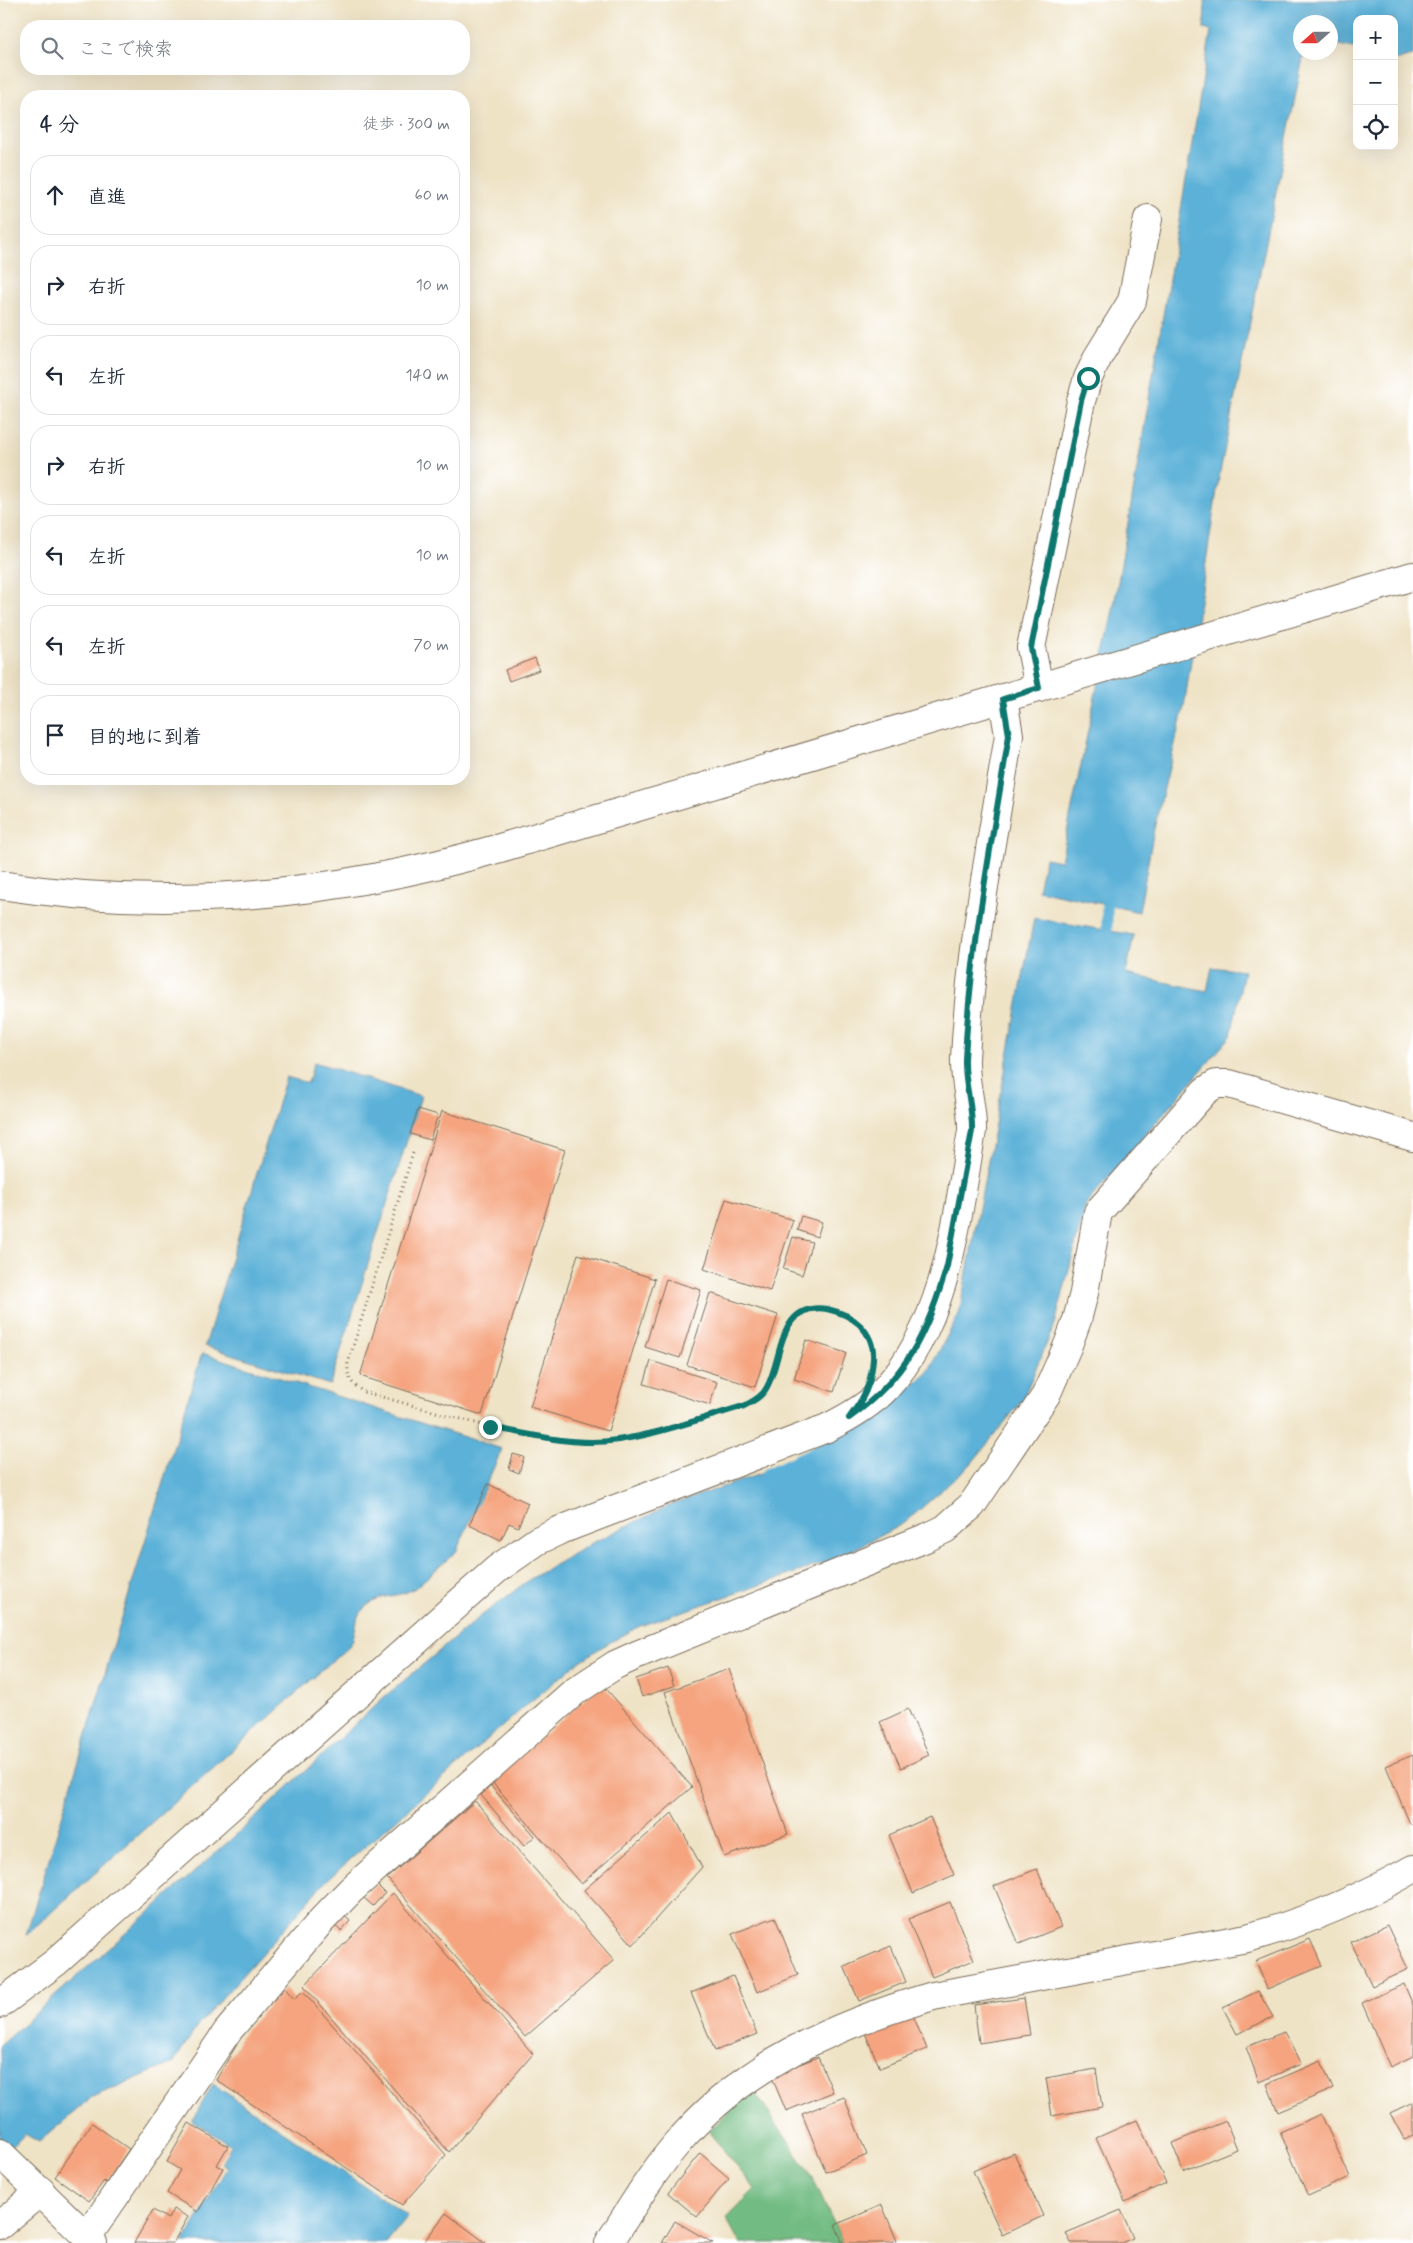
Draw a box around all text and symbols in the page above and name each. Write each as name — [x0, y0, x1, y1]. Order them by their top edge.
north arrow — [1293, 15, 1338, 60]
map controls — [1353, 15, 1398, 150]
button: + — [1353, 15, 1398, 60]
search box — [20, 20, 470, 75]
icon: search — [38, 34, 66, 62]
text: ここで検索 — [78, 37, 173, 62]
button: − — [1353, 60, 1398, 105]
button: locate — [1353, 105, 1398, 150]
text: 4 分 — [40, 111, 79, 139]
text: 徒歩 · 300 m — [363, 114, 450, 135]
icon: ahead — [41, 181, 69, 209]
text: 直進 — [88, 185, 126, 210]
text: 60 m — [415, 185, 449, 206]
icon: right — [41, 271, 69, 299]
text: 右折 — [88, 275, 126, 300]
text: 10 m — [416, 275, 449, 296]
icon: left — [41, 361, 69, 389]
text: 左折 — [88, 365, 126, 390]
text: 140 m — [405, 365, 449, 386]
route start — [1077, 367, 1100, 390]
icon: right — [41, 451, 69, 479]
text: 右折 — [88, 455, 126, 480]
text: 10 m — [416, 455, 449, 476]
icon: left — [41, 541, 69, 569]
text: 左折 — [88, 545, 126, 570]
text: 10 m — [416, 545, 449, 566]
icon: left — [41, 631, 69, 659]
text: 左折 — [88, 635, 126, 660]
text: 70 m — [413, 635, 449, 656]
icon: arrive — [41, 721, 69, 749]
text: 目的地に到着 — [88, 725, 202, 750]
route end — [479, 1416, 502, 1439]

